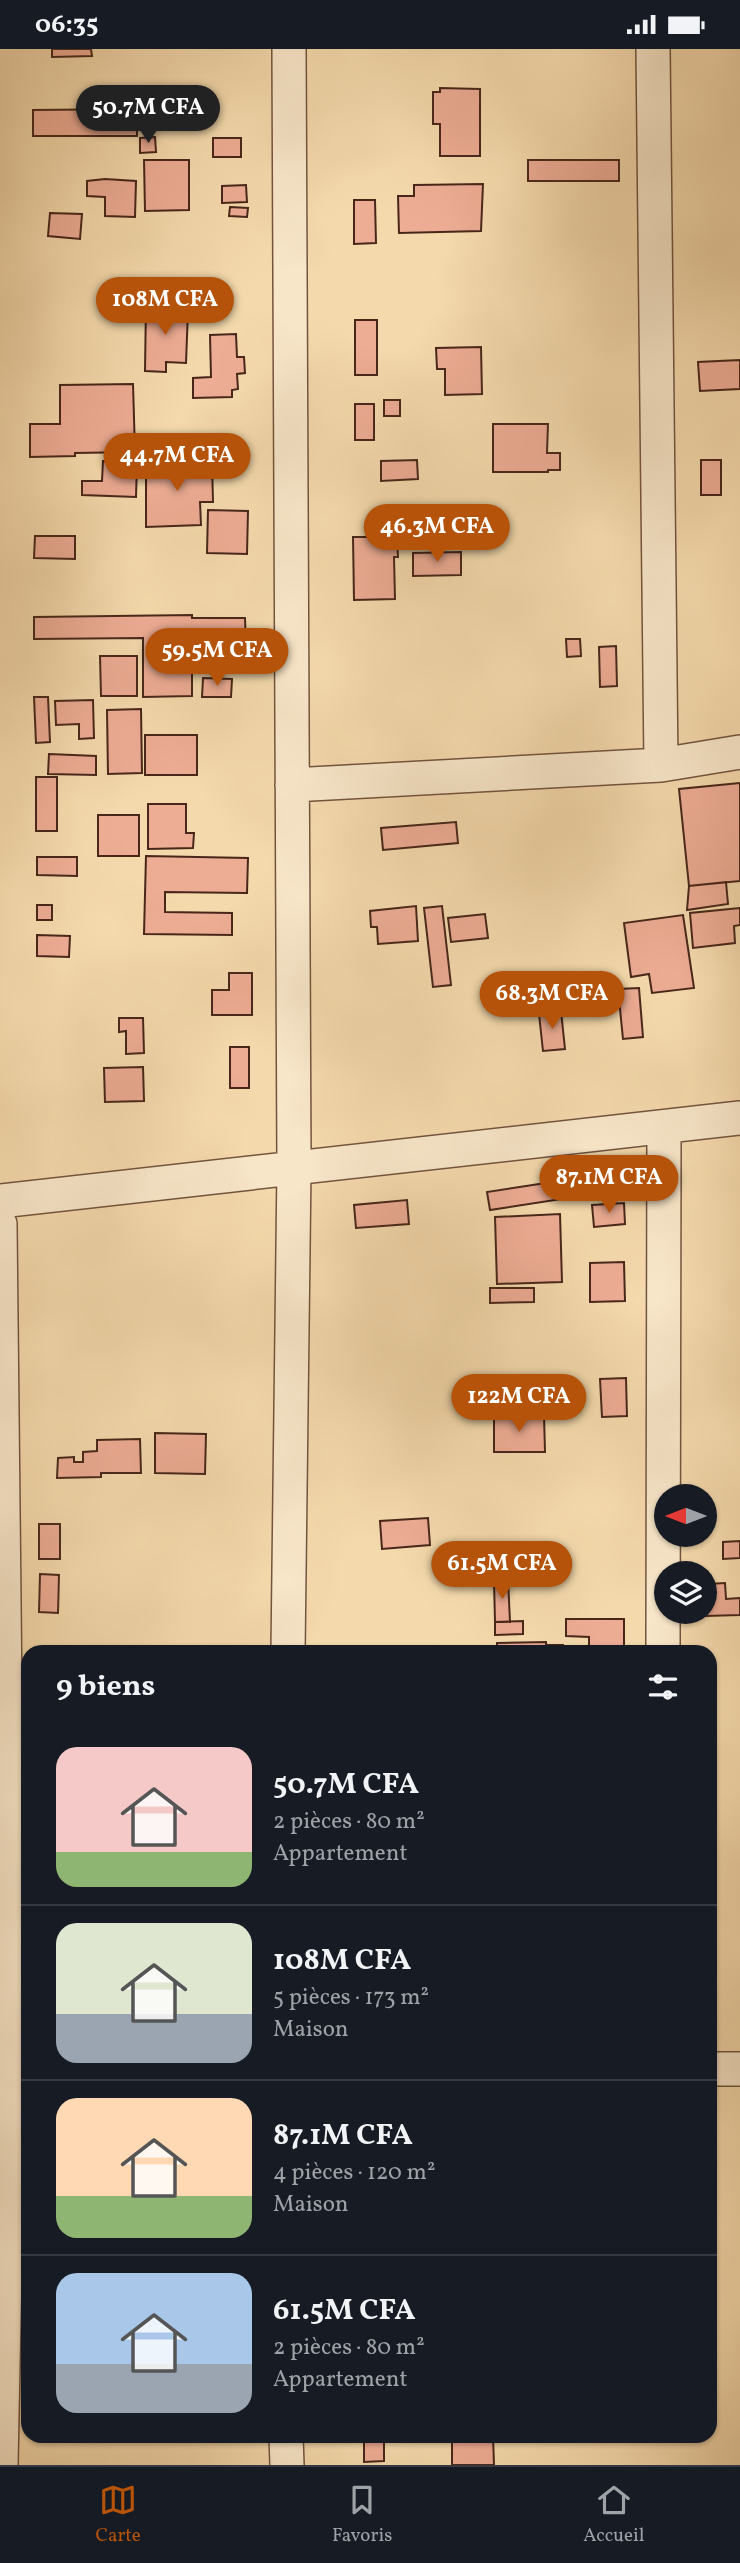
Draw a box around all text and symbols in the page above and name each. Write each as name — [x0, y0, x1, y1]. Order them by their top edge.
text: 06:35 — [35, 7, 99, 43]
pin: 50.7M CFA — [68, 85, 228, 145]
text: 50.7M CFA — [92, 92, 204, 124]
pin: 108M CFA — [93, 278, 237, 337]
text: 108M CFA — [112, 284, 218, 316]
pin: 44.7M CFA — [97, 433, 257, 493]
text: 44.7M CFA — [120, 440, 234, 472]
pin: 46.3M CFA — [357, 505, 517, 564]
text: 46.3M CFA — [380, 511, 494, 543]
pin: 59.5M CFA — [137, 629, 297, 688]
text: 59.5M CFA — [161, 635, 273, 667]
pin: 68.3M CFA — [472, 971, 632, 1031]
text: 68.3M CFA — [496, 978, 608, 1010]
pin: 87.1M CFA — [529, 1155, 689, 1215]
text: 87.1M CFA — [555, 1162, 663, 1194]
pin: 122M CFA — [447, 1375, 591, 1434]
text: 122M CFA — [467, 1381, 571, 1413]
north arrow — [654, 1484, 718, 1547]
map controls — [654, 1484, 717, 1624]
pin: 61.5M CFA — [422, 1541, 582, 1601]
text: 61.5M CFA — [447, 1548, 557, 1580]
button: layers — [654, 1561, 717, 1624]
text: 9 biens — [56, 1666, 155, 1708]
icon: filters — [644, 1668, 682, 1706]
text: 50.7M CFA — [273, 1764, 419, 1806]
icon: home — [112, 1775, 196, 1859]
text: 2 pièces · 80 m² — [273, 1806, 425, 1838]
text: Appartement — [273, 1838, 408, 1870]
text: 108M CFA — [273, 1940, 411, 1982]
icon: home — [112, 1951, 196, 2035]
text: 5 pièces · 173 m² — [273, 1982, 429, 2014]
text: Maison — [273, 2014, 349, 2046]
text: 87.1M CFA — [273, 2115, 413, 2157]
icon: home — [112, 2126, 196, 2210]
text: 4 pièces · 120 m² — [273, 2157, 435, 2189]
text: Maison — [273, 2189, 349, 2221]
text: 61.5M CFA — [273, 2290, 416, 2332]
icon: home — [112, 2301, 196, 2385]
text: 2 pièces · 80 m² — [273, 2332, 425, 2364]
text: Appartement — [273, 2364, 408, 2396]
tab: Carte — [96, 2481, 141, 2549]
tab: Favoris — [332, 2481, 392, 2549]
tab: Accueil — [583, 2481, 644, 2549]

